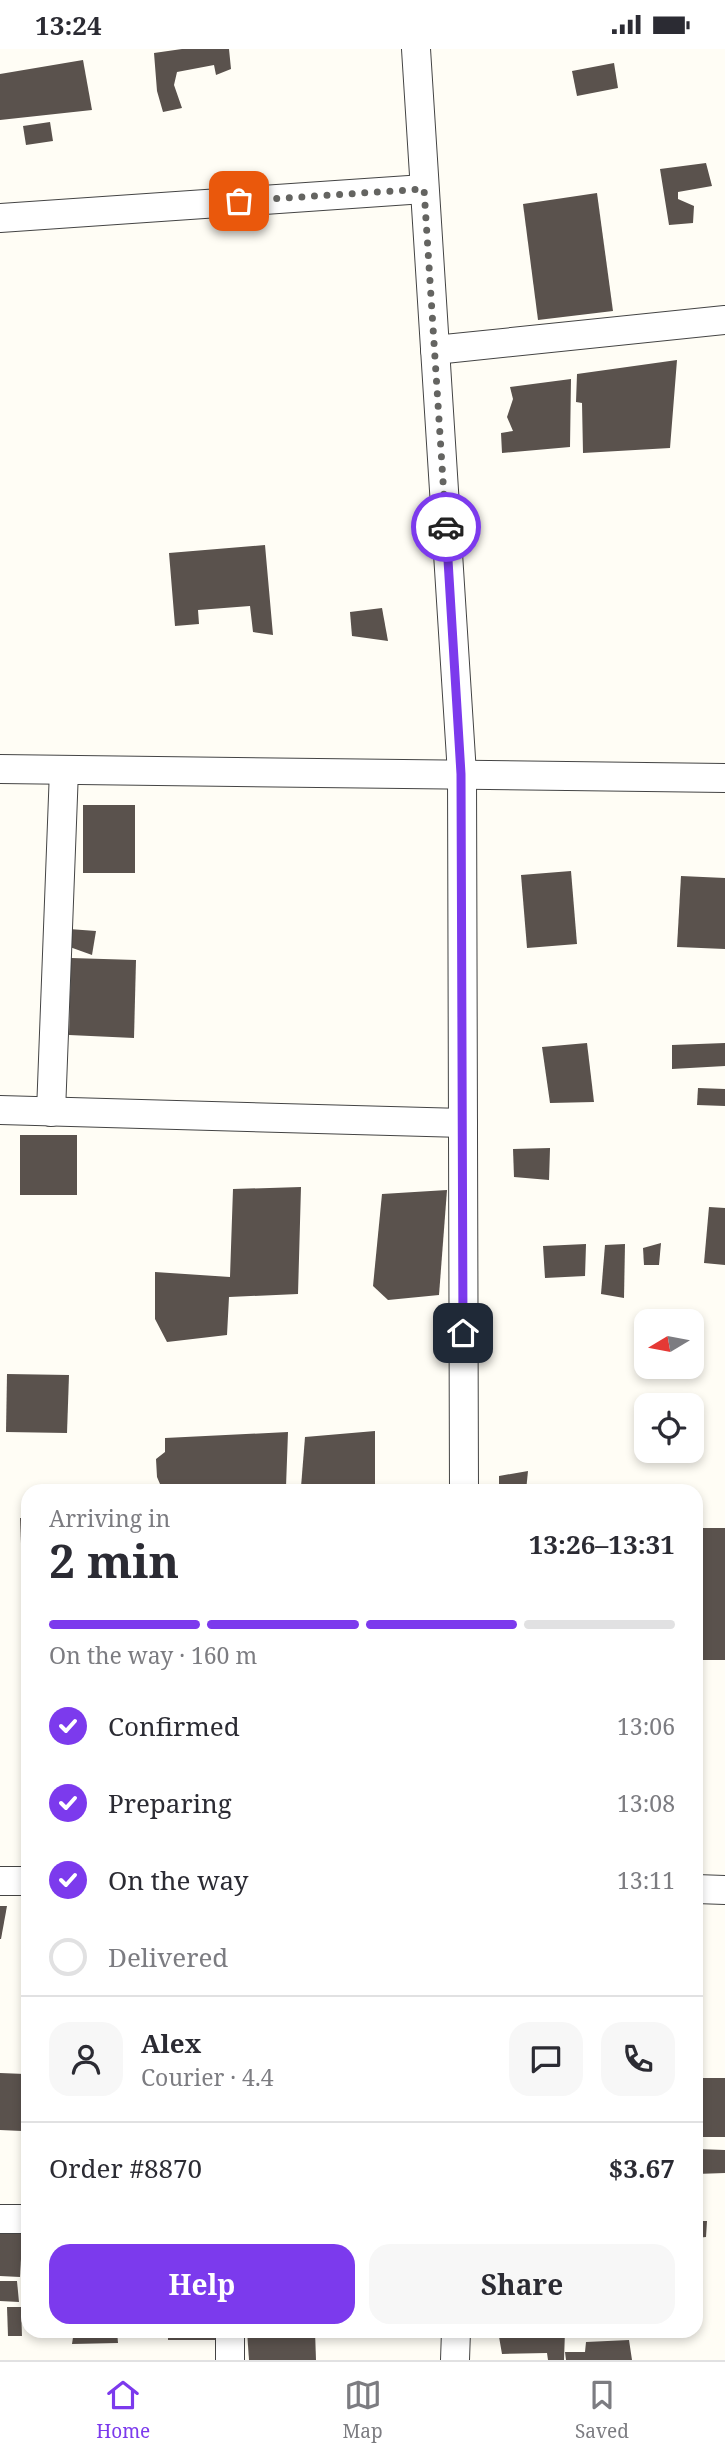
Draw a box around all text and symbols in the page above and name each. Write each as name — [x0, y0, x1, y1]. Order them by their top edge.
text: 13:24 — [35, 7, 102, 43]
pin — [209, 171, 269, 231]
icon: bag — [220, 182, 258, 220]
courier — [411, 492, 481, 562]
icon: car — [427, 508, 465, 546]
pin — [433, 1303, 493, 1363]
north arrow — [634, 1309, 704, 1379]
map controls — [634, 1309, 704, 1463]
icon: home — [444, 1314, 482, 1352]
button: locate — [634, 1393, 704, 1463]
text: Arriving in — [49, 1502, 170, 1534]
text: 13:26–13:31 — [529, 1526, 675, 1562]
text: 2 min — [49, 1529, 179, 1591]
text: On the way · 160 m — [49, 1639, 257, 1671]
icon: check — [49, 1707, 87, 1745]
text: Confirmed — [108, 1708, 240, 1744]
text: 13:06 — [617, 1710, 675, 1742]
icon: check — [49, 1784, 87, 1822]
text: Preparing — [108, 1785, 232, 1821]
text: 13:08 — [617, 1787, 675, 1819]
icon: check — [49, 1861, 87, 1899]
text: On the way — [108, 1862, 248, 1898]
text: 13:11 — [617, 1864, 675, 1896]
text: Delivered — [108, 1939, 228, 1975]
button: person — [49, 2022, 123, 2096]
button: chat — [509, 2022, 583, 2096]
button: phone — [601, 2022, 675, 2096]
text: Alex — [141, 2025, 201, 2061]
text: Courier · 4.4 — [141, 2061, 274, 2093]
text: Order #8870 — [49, 2150, 202, 2186]
text: $3.67 — [609, 2150, 675, 2186]
button: Help — [49, 2244, 355, 2324]
button: Share — [369, 2244, 675, 2324]
tab: Home — [96, 2376, 150, 2444]
tab: Map — [343, 2376, 383, 2444]
tab: Saved — [575, 2376, 629, 2444]

